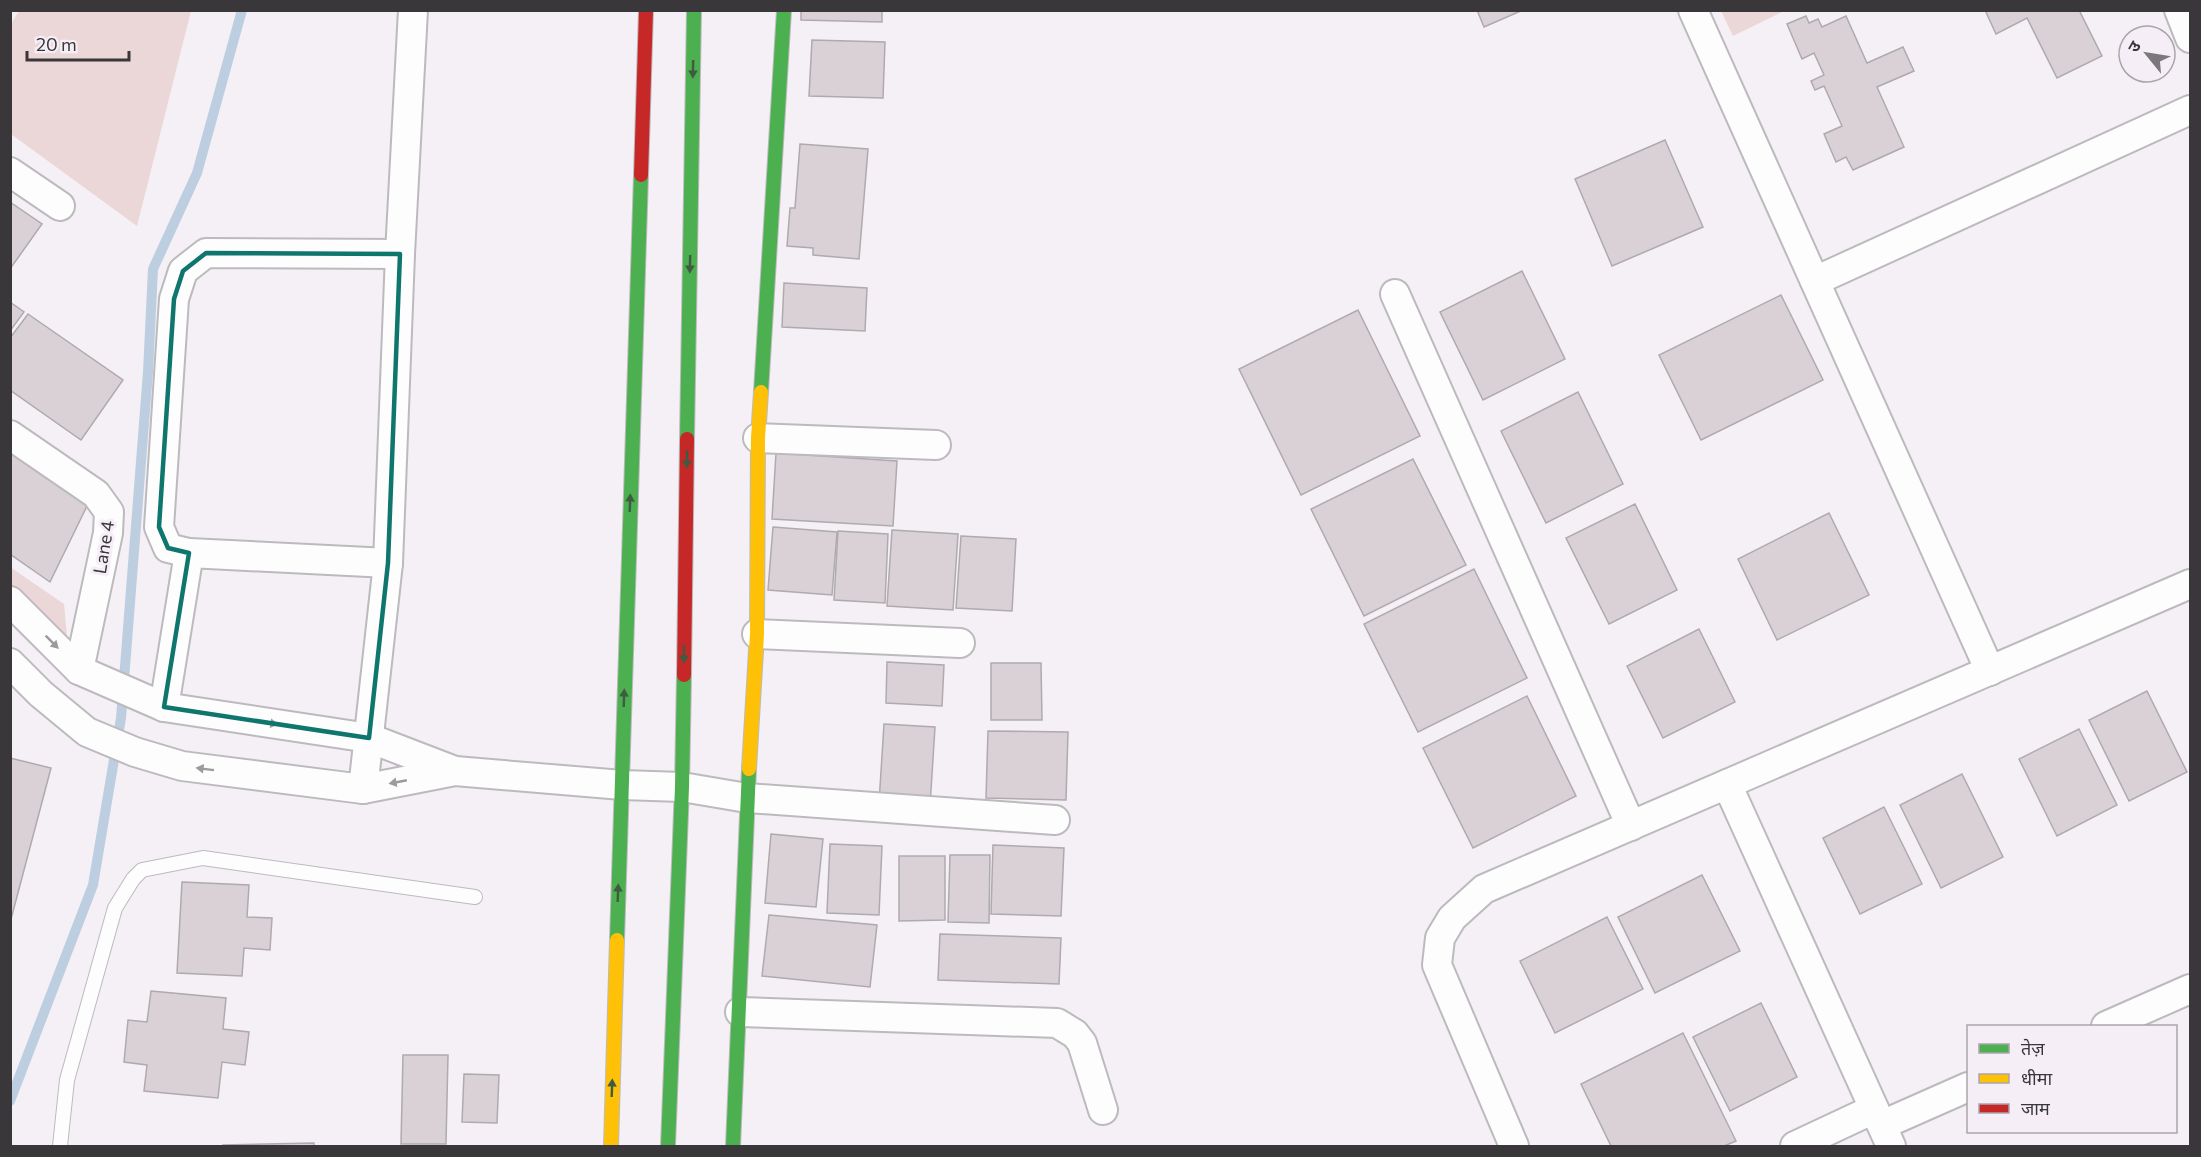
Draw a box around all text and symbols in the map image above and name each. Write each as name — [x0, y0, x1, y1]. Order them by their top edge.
scale bar — [27, 24, 129, 62]
north arrow — [2117, 24, 2177, 84]
text: 20 m — [36, 33, 77, 55]
text: उ — [2123, 37, 2144, 55]
one-way arrow — [689, 59, 698, 78]
one-way arrow — [686, 254, 695, 273]
one-way arrow — [683, 449, 692, 468]
one-way arrow — [626, 494, 635, 513]
street label: Lane 4 — [88, 519, 118, 575]
one-way arrow — [44, 635, 58, 649]
one-way arrow — [679, 644, 689, 663]
one-way arrow — [620, 689, 629, 708]
one-way arrow — [259, 719, 278, 728]
one-way arrow — [195, 764, 214, 774]
one-way arrow — [388, 778, 407, 787]
one-way arrow — [614, 884, 623, 903]
legend — [1967, 1025, 2177, 1133]
text: तेज़ — [2021, 1037, 2045, 1059]
text: धीमा — [2021, 1067, 2052, 1089]
one-way arrow — [608, 1079, 617, 1098]
text: जाम — [2021, 1097, 2051, 1119]

